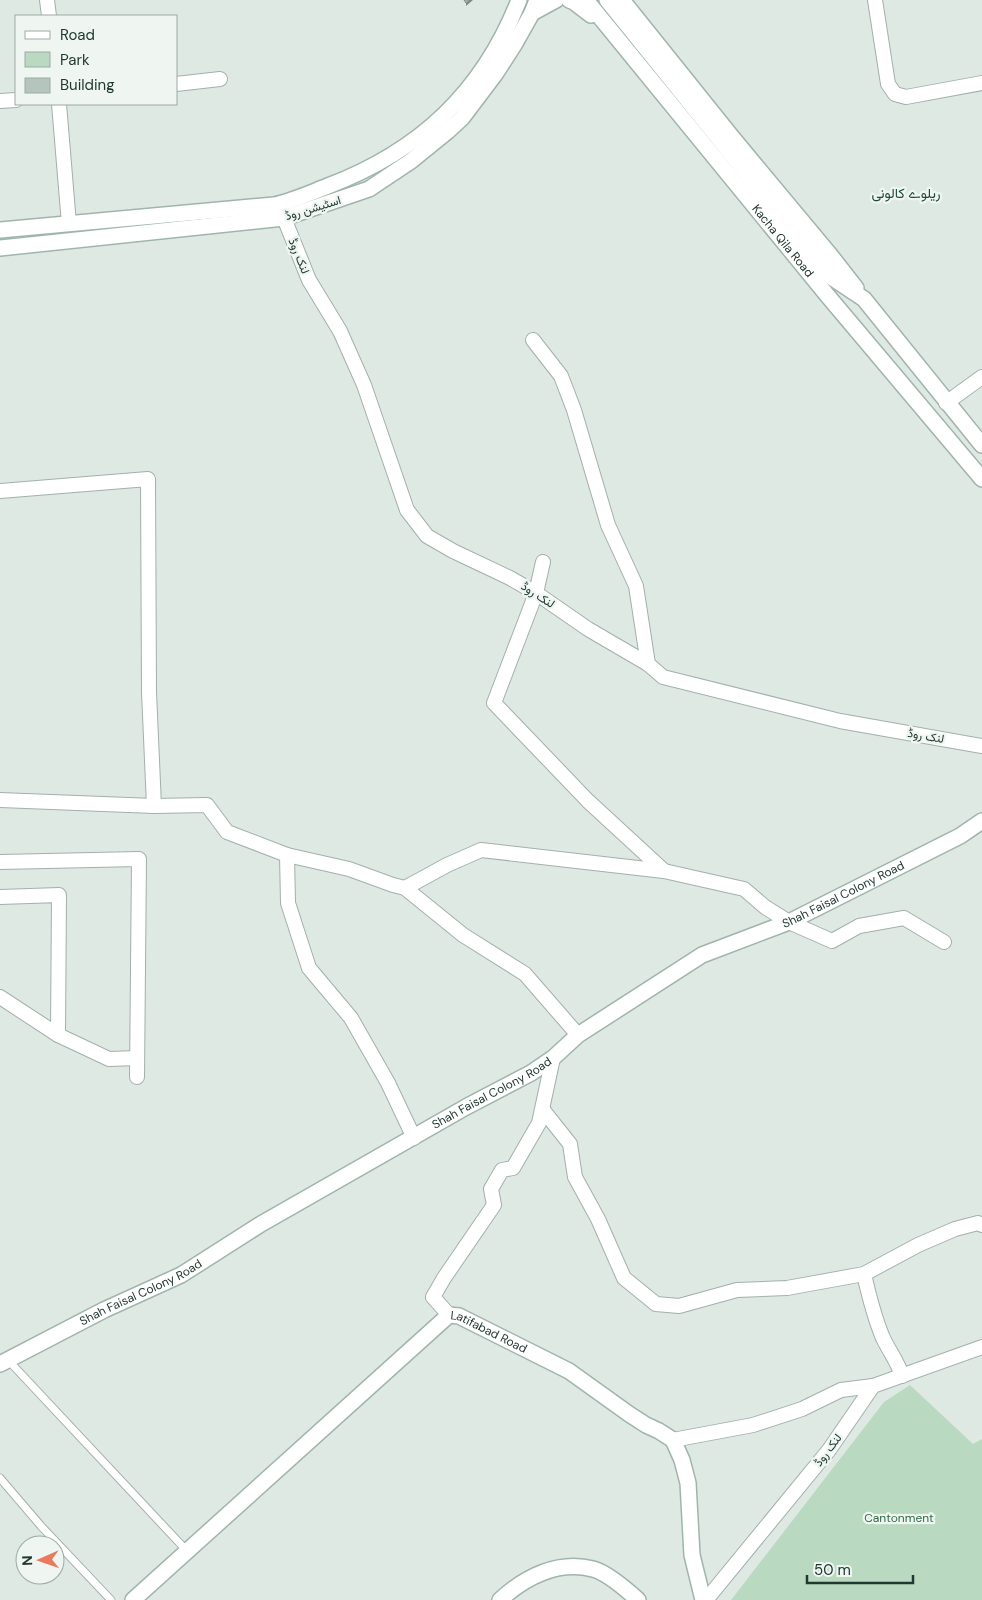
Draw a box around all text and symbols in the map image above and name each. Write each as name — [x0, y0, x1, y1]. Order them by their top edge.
legend — [15, 15, 178, 105]
text: Road — [60, 25, 95, 45]
text: Park — [60, 50, 90, 70]
text: Building — [60, 75, 115, 95]
district label: ریلوے کالونی — [871, 184, 941, 202]
street label: اسٹیشن روڈ — [283, 192, 343, 224]
street label: Kacha Qila Road — [748, 201, 817, 281]
street label: لنک روڈ — [285, 236, 313, 276]
street label: لنک روڈ — [518, 578, 558, 612]
street label: لنک روڈ — [906, 725, 946, 747]
street label: Shah Faisal Colony Road — [780, 857, 907, 932]
street label: Shah Faisal Colony Road — [429, 1053, 555, 1133]
street label: Shah Faisal Colony Road — [77, 1256, 205, 1329]
street label: Latifabad Road — [450, 1307, 530, 1357]
street label: لنک روڈ — [810, 1430, 846, 1470]
park label: Cantonment — [864, 1510, 934, 1526]
north arrow — [15, 1535, 65, 1585]
scale bar — [807, 1552, 913, 1584]
text: N — [18, 1555, 36, 1566]
text: 50 m — [814, 1560, 851, 1580]

